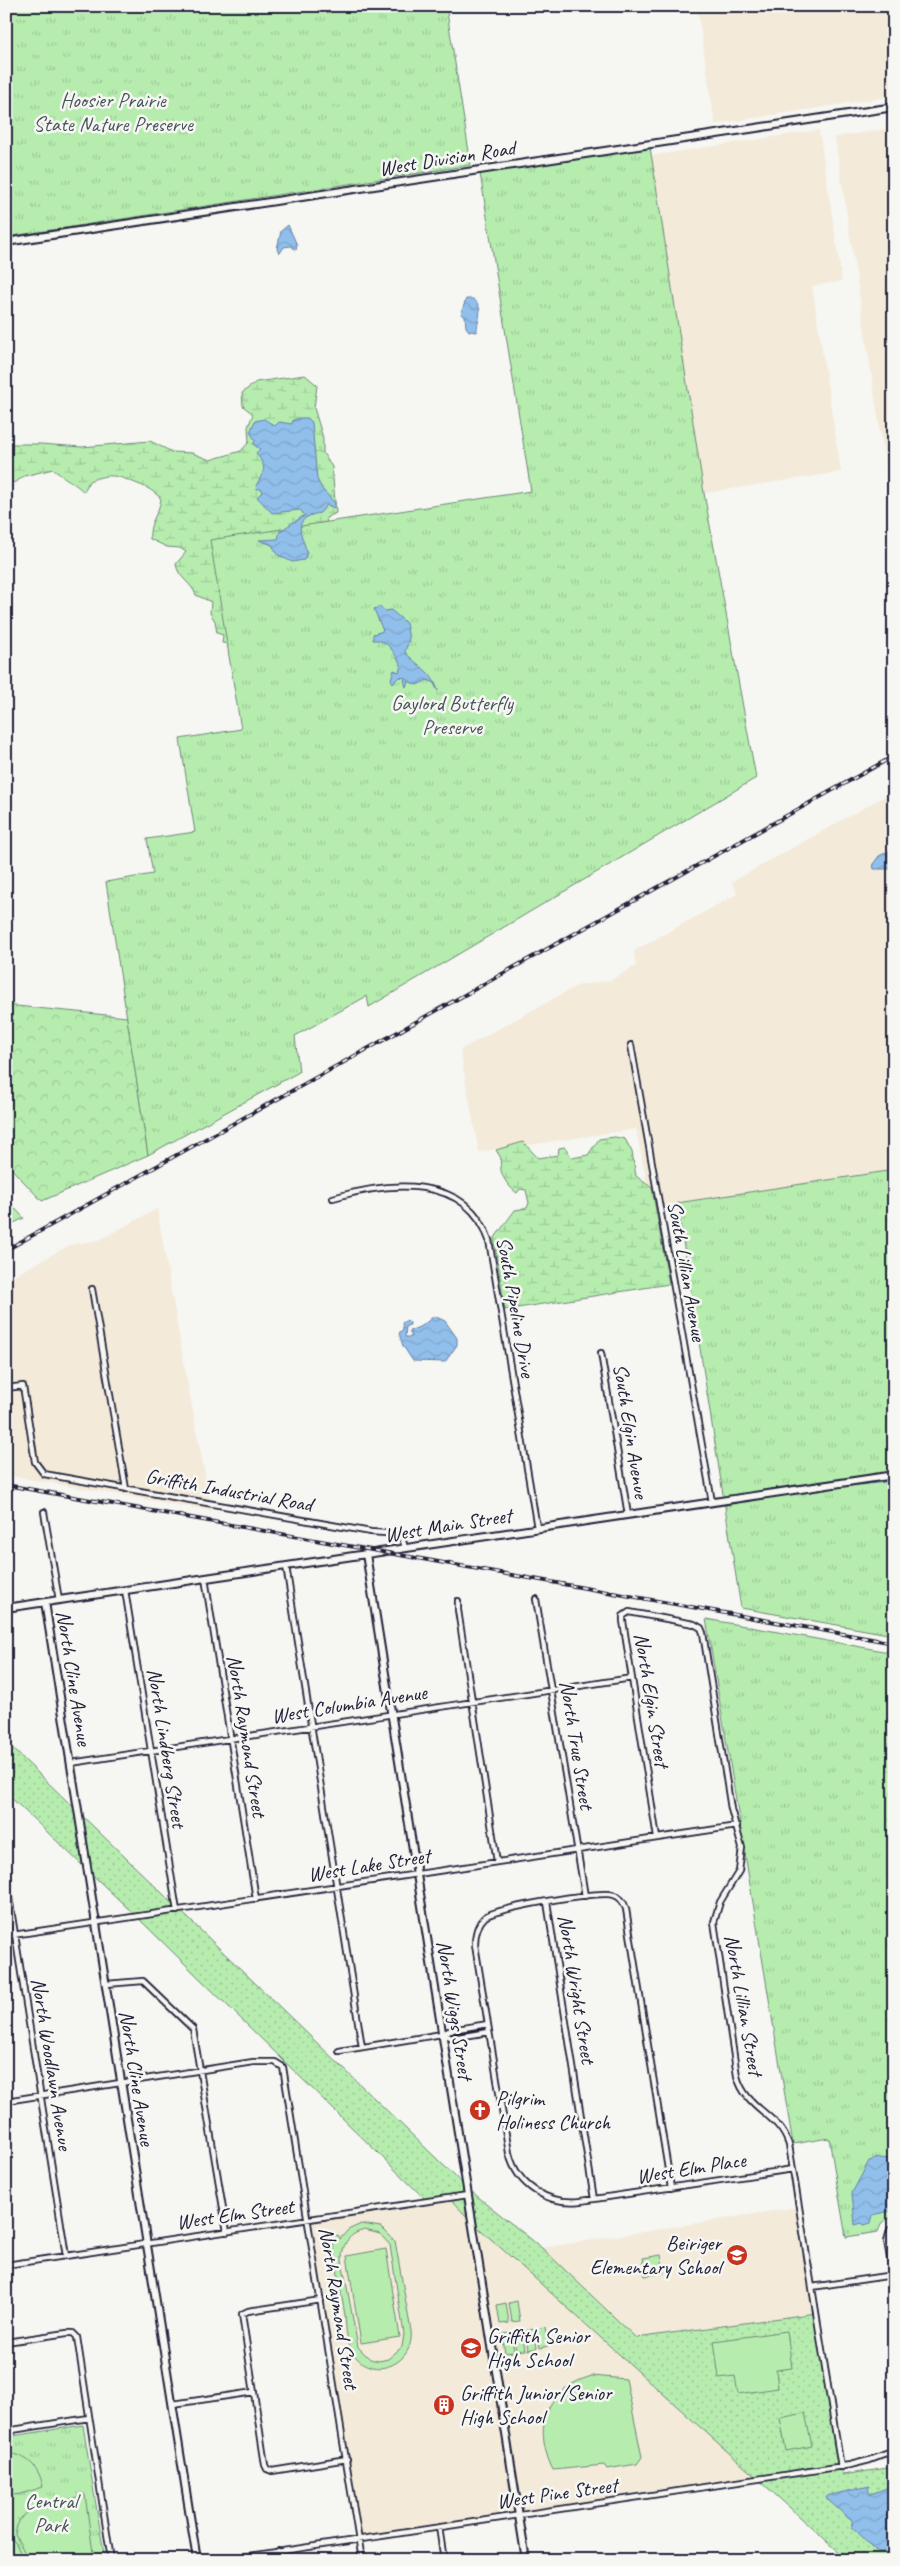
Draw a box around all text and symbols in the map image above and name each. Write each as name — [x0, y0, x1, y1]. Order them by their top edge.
park label: Hoosier Prairie State Nature Preserve — [33, 87, 194, 137]
street label: West Division Road — [377, 134, 520, 182]
park label: Gaylord Butterfly Preserve — [391, 690, 515, 740]
street label: South Lillian Avenue — [662, 1199, 712, 1344]
street label: South Pipeline Drive — [491, 1235, 541, 1380]
street label: South Elgin Avenue — [608, 1362, 655, 1502]
street label: Griffith Industrial Road — [144, 1463, 318, 1518]
street label: West Main Street — [383, 1502, 516, 1548]
street label: North Cline Avenue — [51, 1609, 98, 1748]
street label: North Elgin Street — [629, 1631, 676, 1772]
street label: North Raymond Street — [221, 1653, 273, 1821]
street label: North Lindberg Street — [142, 1666, 193, 1832]
street label: West Columbia Avenue — [270, 1679, 430, 1729]
street label: North True Street — [554, 1679, 600, 1813]
street label: West Lake Street — [306, 1842, 435, 1887]
street label: North Wright Street — [552, 1913, 602, 2067]
street label: North Lillian Street — [719, 1933, 770, 2080]
street label: North Wiggs Street — [431, 1939, 479, 2084]
street label: North Woodlawn Avenue — [26, 1976, 79, 2154]
street label: North Cline Avenue — [114, 2009, 161, 2148]
place label: Pilgrim Holiness Church — [496, 2085, 612, 2135]
church icon: Pilgrim Holiness Church — [468, 2098, 492, 2122]
street label: West Elm Place — [635, 2146, 749, 2189]
street label: West Elm Street — [175, 2193, 297, 2235]
street label: North Raymond Street — [313, 2225, 365, 2393]
place label: Beiriger Elementary School — [590, 2230, 724, 2280]
school or university icon: Beiriger Elementary School — [725, 2243, 749, 2267]
place label: Griffith Senior High School — [487, 2323, 591, 2373]
school or university icon: Griffith Senior High School — [459, 2336, 483, 2360]
place label: Griffith Junior/Senior High School — [460, 2380, 613, 2430]
building icon: Griffith Junior/Senior High School — [432, 2393, 456, 2417]
street label: West Pine Street — [495, 2471, 622, 2514]
park label: Central Park — [25, 2488, 81, 2538]

